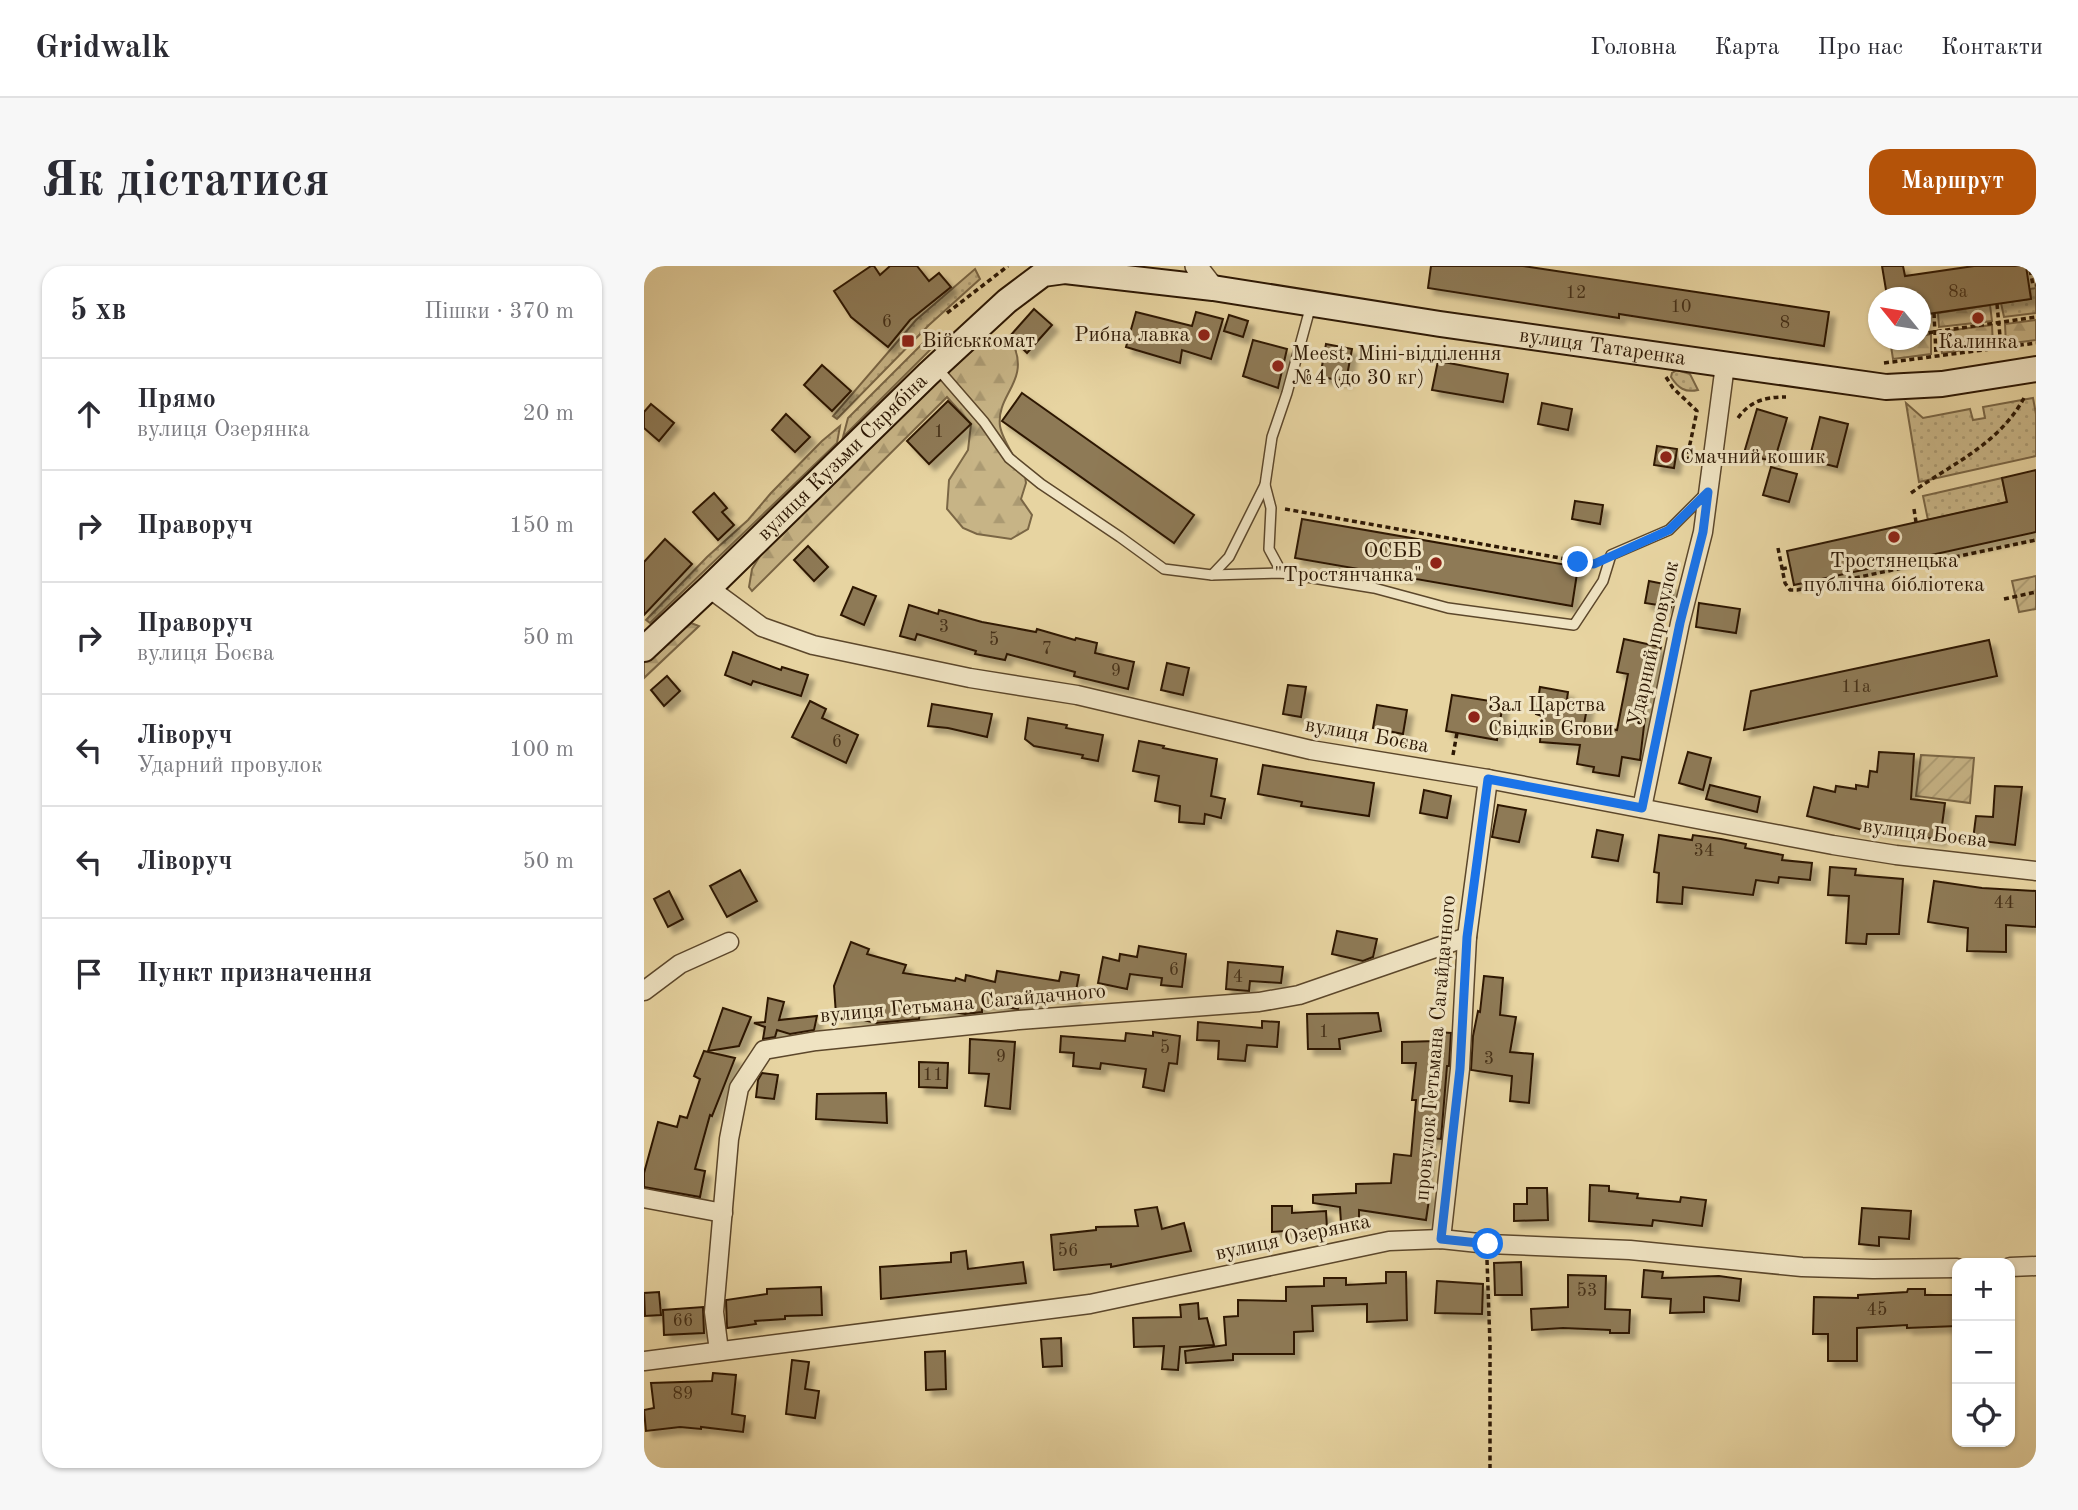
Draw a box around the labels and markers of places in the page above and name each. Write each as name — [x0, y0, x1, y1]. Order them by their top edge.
marker: Калинка — [1970, 310, 1986, 326]
place label: Рибна лавка — [1074, 325, 1190, 346]
marker: Рибна лавка — [1196, 327, 1212, 343]
place label: Військкомат — [922, 331, 1035, 352]
place label: Калинка — [1938, 332, 2018, 353]
marker: Військкомат — [900, 333, 916, 349]
place label: Meest. Міні-відділення №4 (до 30 кг) — [1292, 344, 1502, 389]
marker: Meest. Міні-відділення №4 (до 30 кг) — [1270, 358, 1286, 374]
place label: Смачний кошик — [1680, 447, 1826, 468]
marker: Смачний кошик — [1658, 449, 1674, 465]
marker: Тростянецька публічна бібліотека — [1886, 529, 1902, 545]
place label: ОСББ "Тростянчанка" — [1274, 541, 1422, 586]
place label: Тростянецька публічна бібліотека — [1803, 551, 1985, 596]
marker: ОСББ "Тростянчанка" — [1428, 555, 1444, 571]
place label: Зал Царства Свідків Єгови — [1488, 695, 1614, 740]
marker: Зал Царства Свідків Єгови — [1466, 709, 1482, 725]

